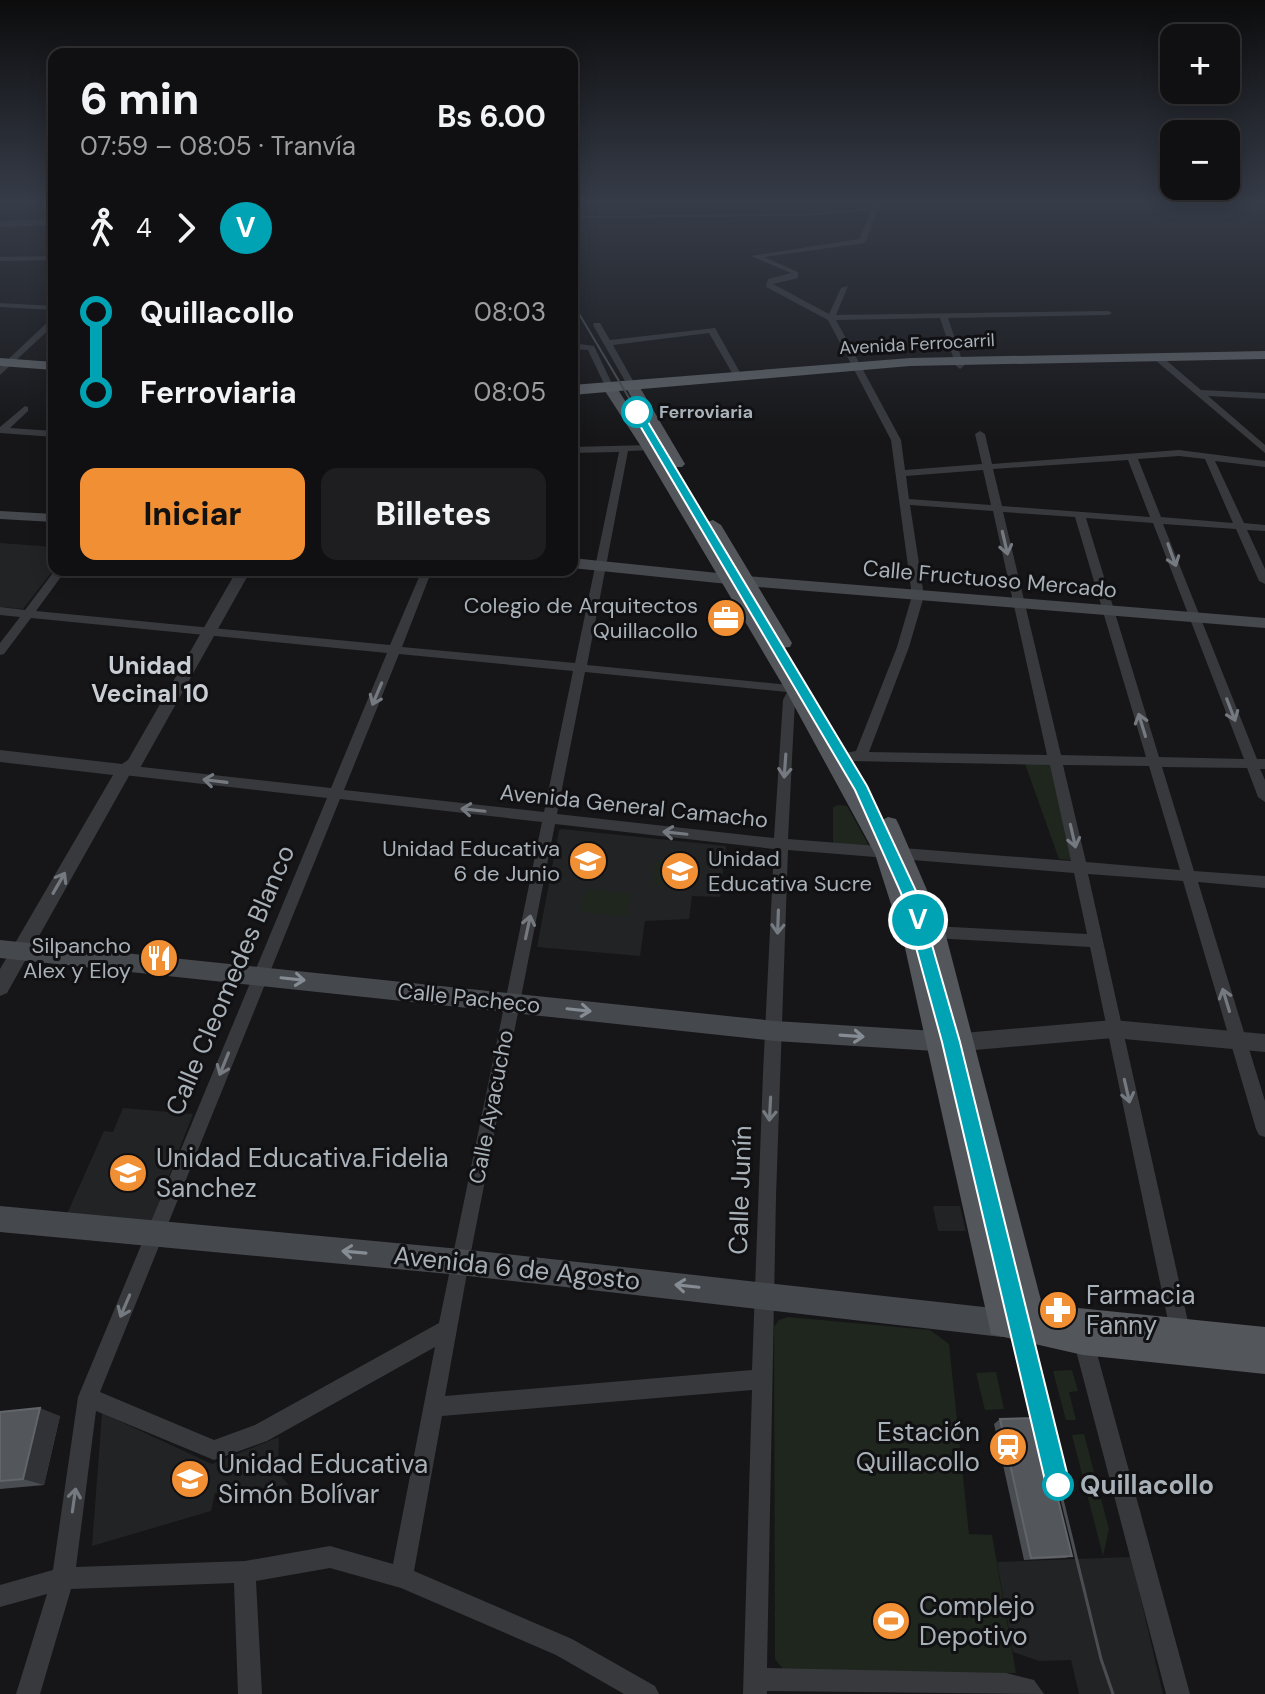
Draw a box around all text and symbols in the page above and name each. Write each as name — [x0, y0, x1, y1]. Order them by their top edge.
map controls — [1160, 24, 1240, 200]
button: + — [1160, 24, 1240, 104]
text: 6 min — [80, 70, 199, 128]
text: Bs 6.00 — [437, 97, 546, 136]
button: − — [1160, 120, 1240, 200]
text: 07:59 – 08:05 · Tranvía — [80, 129, 356, 163]
icon: walk — [80, 206, 124, 250]
icon: forward — [164, 206, 208, 250]
text: V — [236, 209, 256, 246]
text: 4 — [136, 211, 152, 245]
text: Quillacollo — [140, 293, 295, 332]
text: 08:03 — [474, 295, 546, 329]
street label: Avenida Ferrocarril — [839, 328, 995, 360]
text: Ferroviaria — [140, 373, 297, 412]
text: 08:05 — [474, 375, 546, 409]
marker: Ferroviaria — [622, 397, 652, 427]
place label: Ferroviaria — [659, 400, 753, 424]
button: Iniciar — [80, 468, 305, 560]
button: Billetes — [321, 468, 546, 560]
one-way arrow — [998, 530, 1013, 555]
one-way arrow — [1165, 542, 1180, 567]
street label: Calle Fructuoso Mercado — [862, 553, 1118, 605]
place label: Colegio de Arquitectos Quillacollo — [464, 591, 698, 645]
office icon: Colegio de Arquitectos Quillacollo — [705, 597, 747, 639]
district label: Unidad Vecinal 10 — [91, 650, 209, 709]
one-way arrow — [369, 682, 384, 706]
one-way arrow — [1225, 697, 1239, 722]
one-way arrow — [1134, 712, 1149, 738]
one-way arrow — [777, 752, 792, 779]
one-way arrow — [202, 773, 228, 788]
street label: Avenida General Camacho — [499, 778, 769, 834]
one-way arrow — [460, 803, 487, 818]
one-way arrow — [1066, 823, 1081, 849]
one-way arrow — [662, 825, 689, 840]
place label: Unidad Educativa 6 de Junio — [382, 834, 560, 888]
street label: Calle Cleomedes Blanco — [158, 840, 302, 1120]
school or university icon: Unidad Educativa 6 de Junio — [567, 840, 609, 882]
place label: Unidad Educativa Sucre — [708, 844, 872, 898]
school or university icon: Unidad Educativa Sucre — [659, 850, 701, 892]
one-way arrow — [51, 872, 67, 895]
line badge: V — [892, 894, 944, 946]
text: V — [908, 901, 928, 938]
one-way arrow — [770, 908, 785, 935]
one-way arrow — [521, 914, 536, 940]
place label: Silpancho Alex y Eloy — [23, 931, 131, 985]
restaurant icon: Silpancho Alex y Eloy — [138, 937, 180, 979]
one-way arrow — [279, 971, 306, 986]
street label: Calle Pacheco — [396, 976, 542, 1020]
one-way arrow — [1218, 988, 1233, 1014]
one-way arrow — [565, 1003, 592, 1018]
street label: Calle Ayacucho — [462, 1028, 520, 1186]
one-way arrow — [838, 1029, 865, 1044]
one-way arrow — [216, 1051, 231, 1076]
one-way arrow — [1120, 1077, 1135, 1103]
one-way arrow — [763, 1095, 778, 1122]
street label: Calle Junín — [721, 1125, 759, 1255]
place label: Unidad Educativa.Fidelia Sanchez — [156, 1141, 449, 1205]
school or university icon: Unidad Educativa.Fidelia Sanchez — [107, 1152, 149, 1194]
street label: Avenida 6 de Agosto — [392, 1238, 642, 1298]
one-way arrow — [342, 1245, 368, 1260]
one-way arrow — [674, 1278, 701, 1293]
place label: Farmacia Fanny — [1086, 1278, 1195, 1342]
pharmacy icon: Farmacia Fanny — [1037, 1289, 1079, 1331]
one-way arrow — [117, 1293, 132, 1318]
place label: Estación Quillacollo — [856, 1415, 980, 1479]
station icon: Estación Quillacollo — [987, 1426, 1029, 1468]
place label: Unidad Educativa Simón Bolívar — [218, 1447, 428, 1511]
school or university icon: Unidad Educativa Simón Bolívar — [169, 1458, 211, 1500]
place label: Quillacollo — [1080, 1468, 1214, 1502]
marker: Quillacollo — [1043, 1470, 1073, 1500]
one-way arrow — [67, 1488, 82, 1513]
place label: Complejo Depotivo — [919, 1589, 1035, 1653]
sports icon: Complejo Depotivo — [870, 1600, 912, 1642]

